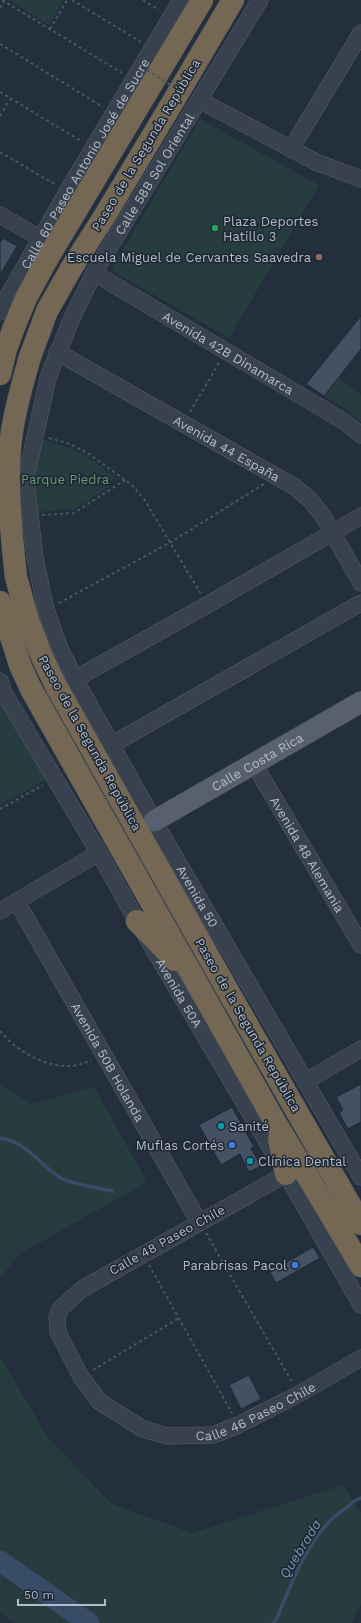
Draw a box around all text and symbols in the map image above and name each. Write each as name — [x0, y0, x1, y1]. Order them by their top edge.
street label: Calle 60 Paseo Antonio José de Sucre — [17, 55, 152, 272]
street label: Paseo de la Segunda República — [89, 56, 204, 234]
street label: Calle 58B Sol Oriental — [112, 110, 197, 237]
place label: Plaza Deportes Hatillo 3 — [223, 214, 318, 244]
marker: Plaza Deportes Hatillo 3 — [210, 223, 220, 233]
place label: Escuela Miguel de Cervantes Saavedra — [67, 250, 312, 265]
marker: Escuela Miguel de Cervantes Saavedra — [314, 252, 324, 262]
street label: Avenida 42B Dinamarca — [160, 308, 297, 398]
street label: Avenida 44 España — [171, 412, 283, 485]
park label: Parque Piedra — [21, 472, 110, 487]
street label: Paseo de la Segunda República — [35, 653, 145, 834]
street label: Calle Costa Rica — [209, 729, 306, 794]
street label: Avenida 48 Alemania — [267, 794, 348, 916]
street label: Avenida 50 — [174, 862, 222, 930]
street label: Paseo de la Segunda República — [192, 935, 304, 1115]
street label: Avenida 50A — [153, 955, 206, 1031]
street label: Avenida 50B Holanda — [68, 1000, 148, 1125]
place label: Sanité — [229, 1119, 269, 1134]
marker: Sanité — [216, 1121, 226, 1131]
place label: Muflas Cortés — [136, 1138, 224, 1153]
marker: Muflas Cortés — [227, 1140, 237, 1150]
place label: Clínica Dental — [258, 1154, 346, 1169]
marker: Clínica Dental — [245, 1156, 255, 1166]
street label: Calle 48 Paseo Chile — [106, 1202, 228, 1278]
place label: Parabrisas Pacol — [182, 1258, 287, 1273]
marker: Parabrisas Pacol — [290, 1260, 300, 1270]
street label: Calle 46 Paseo Chile — [196, 1379, 318, 1443]
water label: Quebrada — [276, 1516, 325, 1581]
scale bar — [18, 1581, 105, 1607]
text: 50 m — [24, 1588, 54, 1602]

